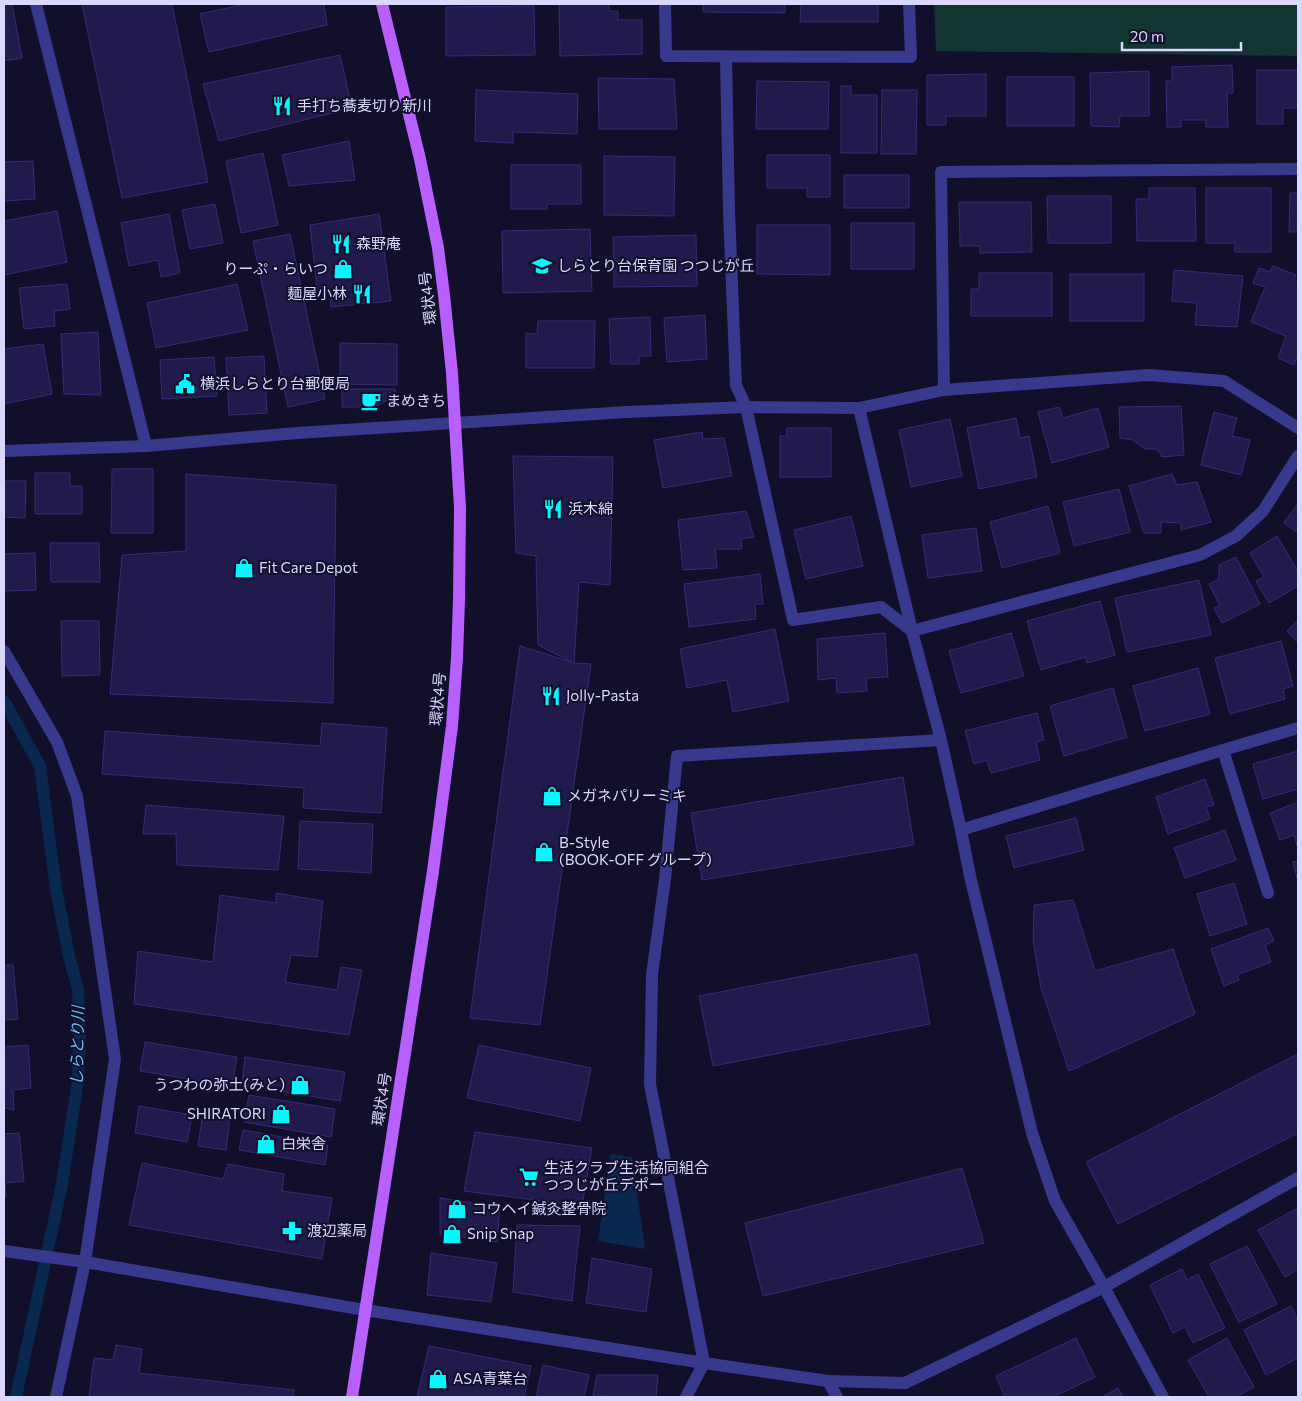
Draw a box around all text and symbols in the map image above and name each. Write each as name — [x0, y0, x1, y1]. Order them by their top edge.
scale bar — [1122, 20, 1241, 52]
text: 20 m — [1130, 27, 1164, 45]
restaurant icon: 手打ち蕎麦切り新川 — [271, 95, 293, 117]
place label: 手打ち蕎麦切り新川 — [297, 96, 432, 114]
restaurant icon: 森野庵 — [330, 233, 352, 255]
place label: 森野庵 — [356, 234, 401, 252]
school or university icon: しらとり台保育園 つつじが丘 — [531, 255, 553, 277]
place label: しらとり台保育園 つつじが丘 — [557, 256, 755, 274]
shop icon: りーぷ・らいつ — [332, 258, 354, 280]
place label: りーぷ・らいつ — [224, 259, 328, 277]
street label: 環状4号 — [415, 270, 439, 326]
restaurant icon: 麺屋小林 — [351, 283, 373, 305]
place label: 麺屋小林 — [287, 284, 347, 302]
public building icon: 横浜しらとり台郵便局 — [174, 373, 196, 395]
place label: 横浜しらとり台郵便局 — [200, 374, 350, 392]
cafe icon: まめきち — [360, 390, 382, 412]
place label: まめきち — [386, 391, 446, 409]
restaurant icon: 浜木綿 — [542, 498, 564, 520]
place label: 浜木綿 — [568, 499, 613, 517]
shop icon: Fit Care Depot — [233, 557, 255, 579]
place label: Fit Care Depot — [259, 558, 358, 576]
street label: 環状4号 — [426, 671, 448, 727]
restaurant icon: Jolly-Pasta — [540, 685, 562, 707]
place label: Jolly-Pasta — [566, 686, 639, 704]
shop icon: メガネパリーミキ — [541, 785, 563, 807]
place label: メガネパリーミキ — [567, 786, 687, 804]
place label: B-Style (BOOK-OFF グループ) — [559, 833, 712, 868]
shop icon: B-Style (BOOK-OFF グループ) — [533, 841, 555, 863]
water label: しらとり川 — [66, 1004, 87, 1086]
street label: 環状4号 — [368, 1071, 394, 1127]
shop icon: うつわの弥土(みと) — [289, 1074, 311, 1096]
place label: うつわの弥土(みと) — [153, 1075, 285, 1093]
shop icon: SHIRATORI — [270, 1103, 292, 1125]
place label: SHIRATORI — [187, 1104, 266, 1122]
shop icon: 白栄舎 — [255, 1133, 277, 1155]
place label: 白栄舎 — [281, 1134, 326, 1152]
place label: 生活クラブ生活協同組合 つつじが丘デポー — [544, 1158, 709, 1193]
supermarket icon: 生活クラブ生活協同組合 つつじが丘デポー — [518, 1166, 540, 1188]
shop icon: コウヘイ鍼灸整骨院 — [446, 1198, 468, 1220]
place label: コウヘイ鍼灸整骨院 — [472, 1199, 606, 1217]
pharmacy icon: 渡辺薬局 — [281, 1220, 303, 1242]
place label: 渡辺薬局 — [307, 1221, 367, 1239]
shop icon: Snip Snap — [441, 1223, 463, 1245]
place label: Snip Snap — [467, 1224, 534, 1242]
shop icon: ASA青葉台 — [427, 1368, 449, 1390]
place label: ASA青葉台 — [453, 1369, 528, 1387]

